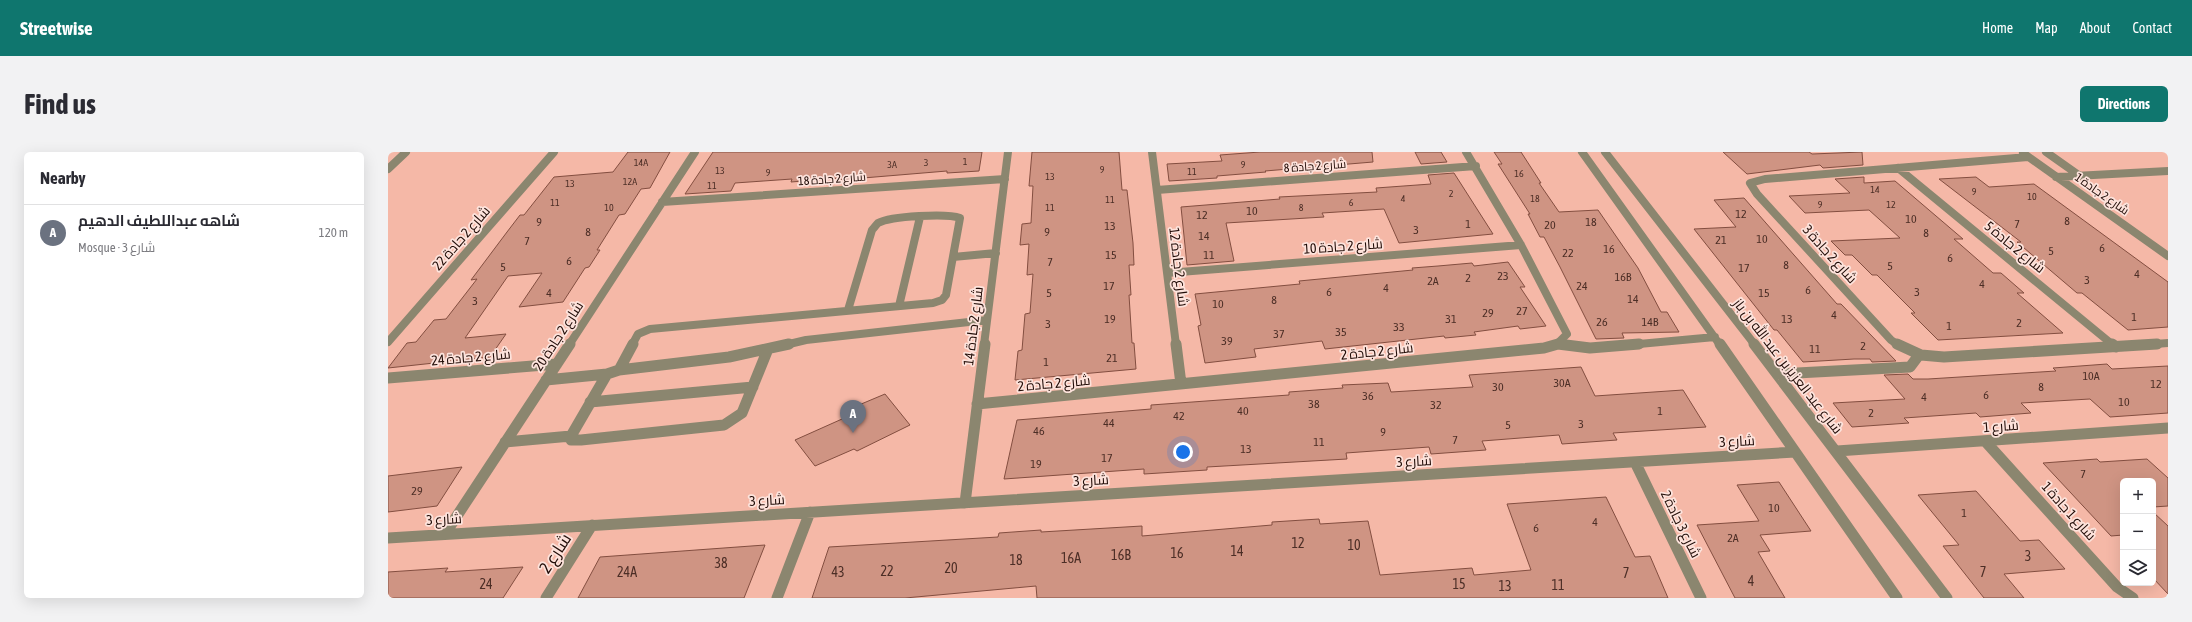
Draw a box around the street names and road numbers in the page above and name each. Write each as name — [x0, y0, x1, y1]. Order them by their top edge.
street label: شارع 2 جادة 8 — [1283, 157, 1347, 176]
street label: شارع 2 جادة 18 — [798, 170, 867, 189]
street label: شارع 2 جادة 1 — [2072, 170, 2132, 219]
street label: شارع 2 جادة 22 — [429, 203, 494, 274]
street label: شارع 2 جادة 5 — [1981, 218, 2048, 277]
street label: شارع 2 جادة 3 — [1799, 222, 1860, 287]
street label: شارع 2 جادة 12 — [1165, 227, 1192, 308]
street label: شارع 2 جادة 10 — [1303, 235, 1383, 258]
street label: شارع 2 جادة 14 — [960, 286, 987, 367]
street label: شارع عبد العزيز بن عبد الله بن باز — [1729, 294, 1847, 437]
street label: شارع 2 جادة 20 — [530, 298, 587, 374]
street label: شارع 2 جادة 2 — [1340, 339, 1414, 364]
street label: شارع 2 جادة 24 — [431, 346, 511, 369]
street label: شارع 2 جادة 2 — [1017, 372, 1091, 395]
street label: شارع 1 — [1983, 417, 2019, 436]
street label: شارع 3 — [1719, 432, 1755, 451]
street label: شارع 3 — [1396, 452, 1432, 471]
street label: شارع 3 — [1073, 471, 1109, 490]
street label: شارع 1 جادة 1 — [2038, 479, 2099, 544]
street label: شارع 3 جادة 2 — [1657, 488, 1704, 561]
street label: شارع 3 — [749, 491, 785, 510]
street label: شارع 3 — [426, 510, 462, 529]
street label: شارع 2 — [535, 529, 577, 578]

